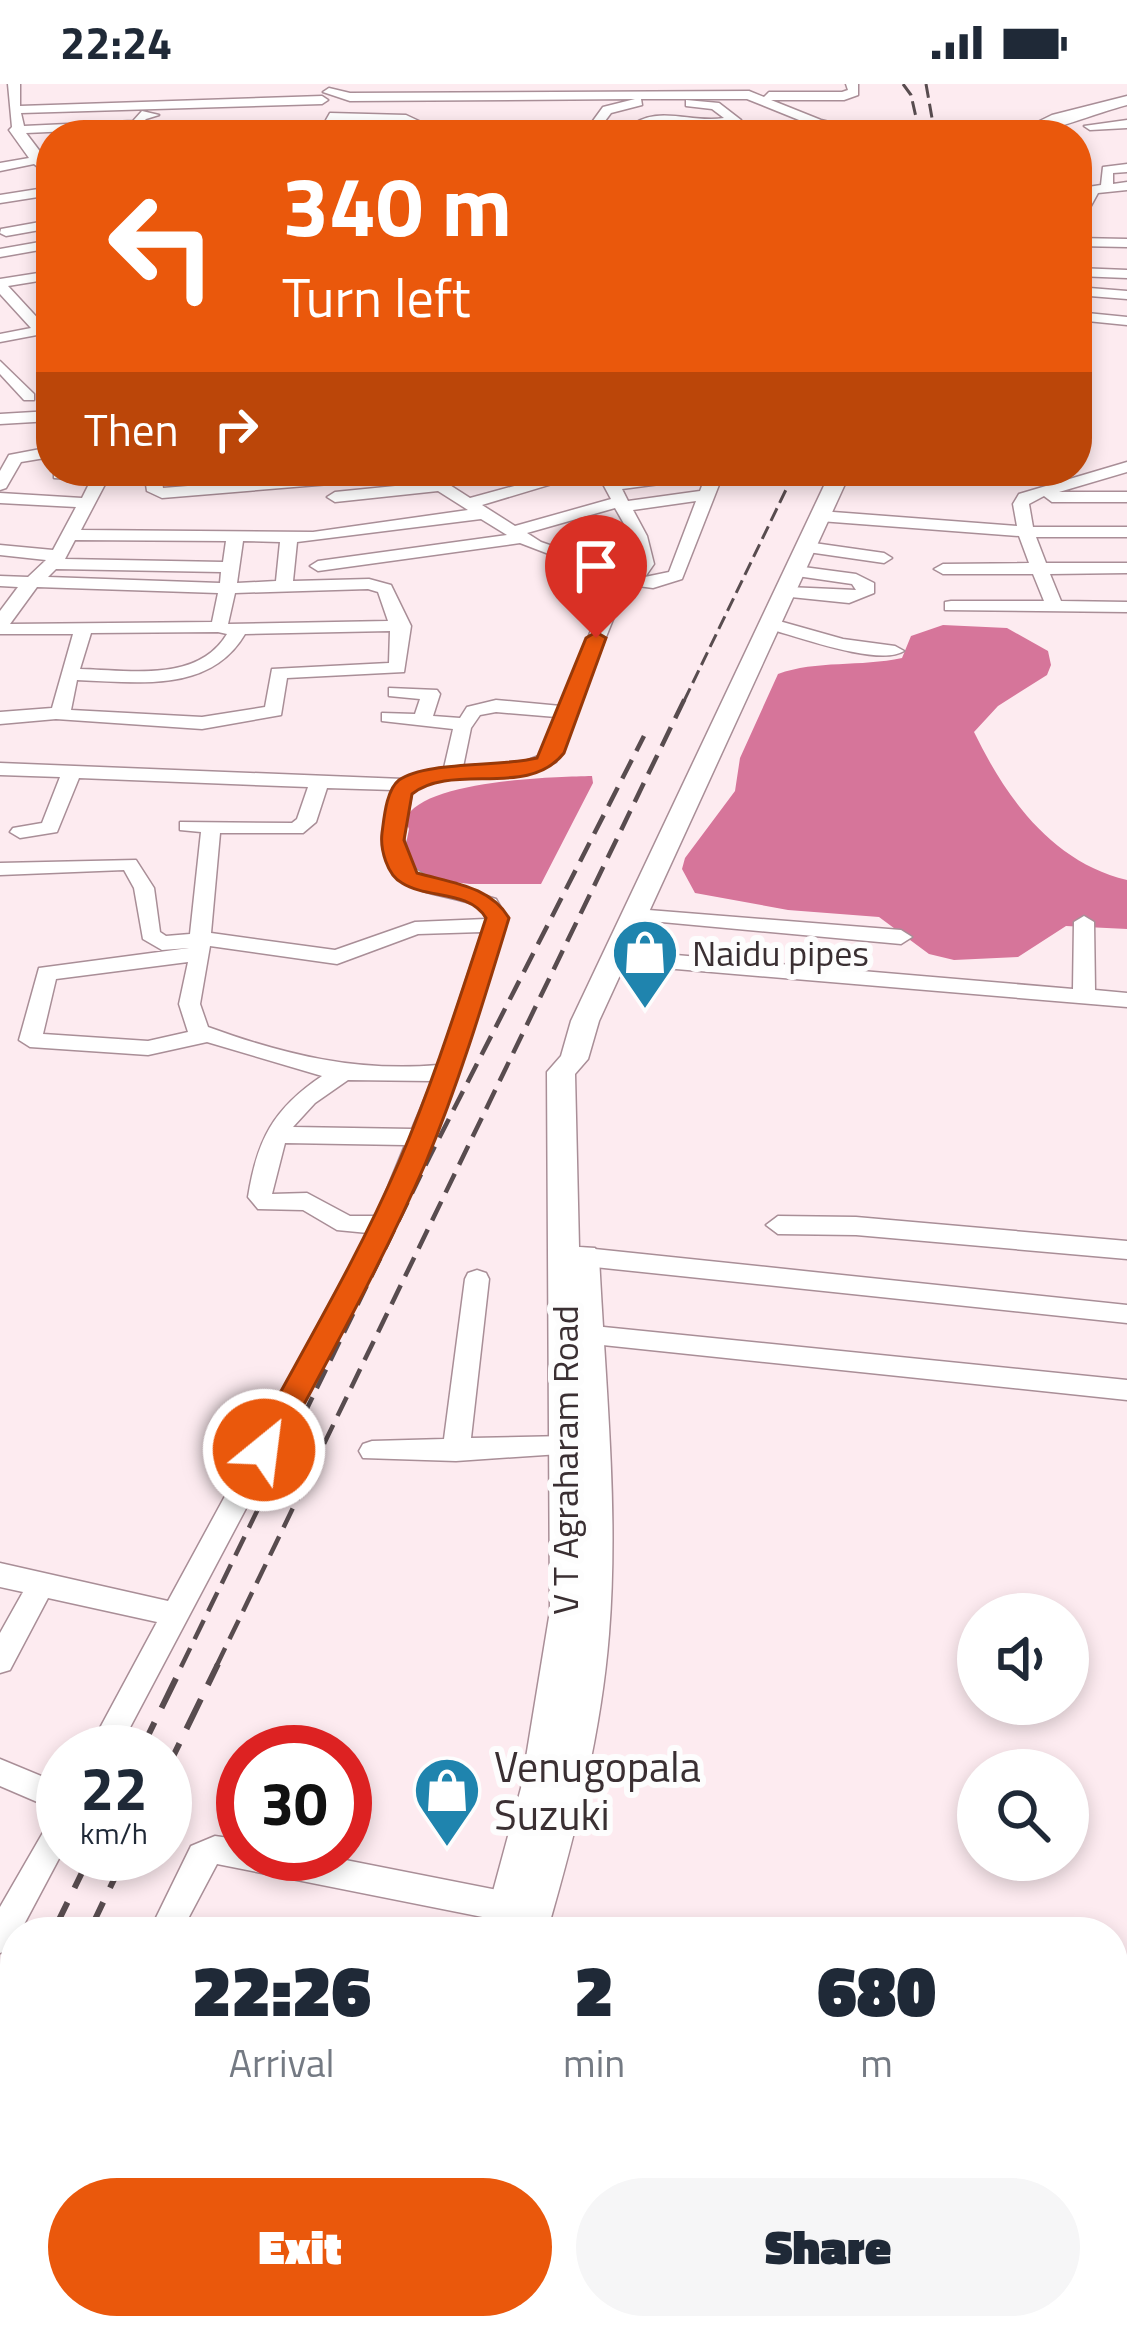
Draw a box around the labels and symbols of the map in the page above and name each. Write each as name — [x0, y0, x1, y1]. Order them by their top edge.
pin — [545, 515, 647, 638]
shop icon: Naidu pipes — [610, 917, 680, 1011]
place label: Naidu pipes — [692, 925, 869, 980]
street label: V T Agraharam Road — [537, 1305, 592, 1615]
position arrow — [201, 1387, 327, 1513]
speed limit sign: 30 — [216, 1725, 372, 1881]
place label: Venugopala Suzuki — [494, 1734, 701, 1846]
shop icon: Venugopala Suzuki — [412, 1755, 482, 1849]

